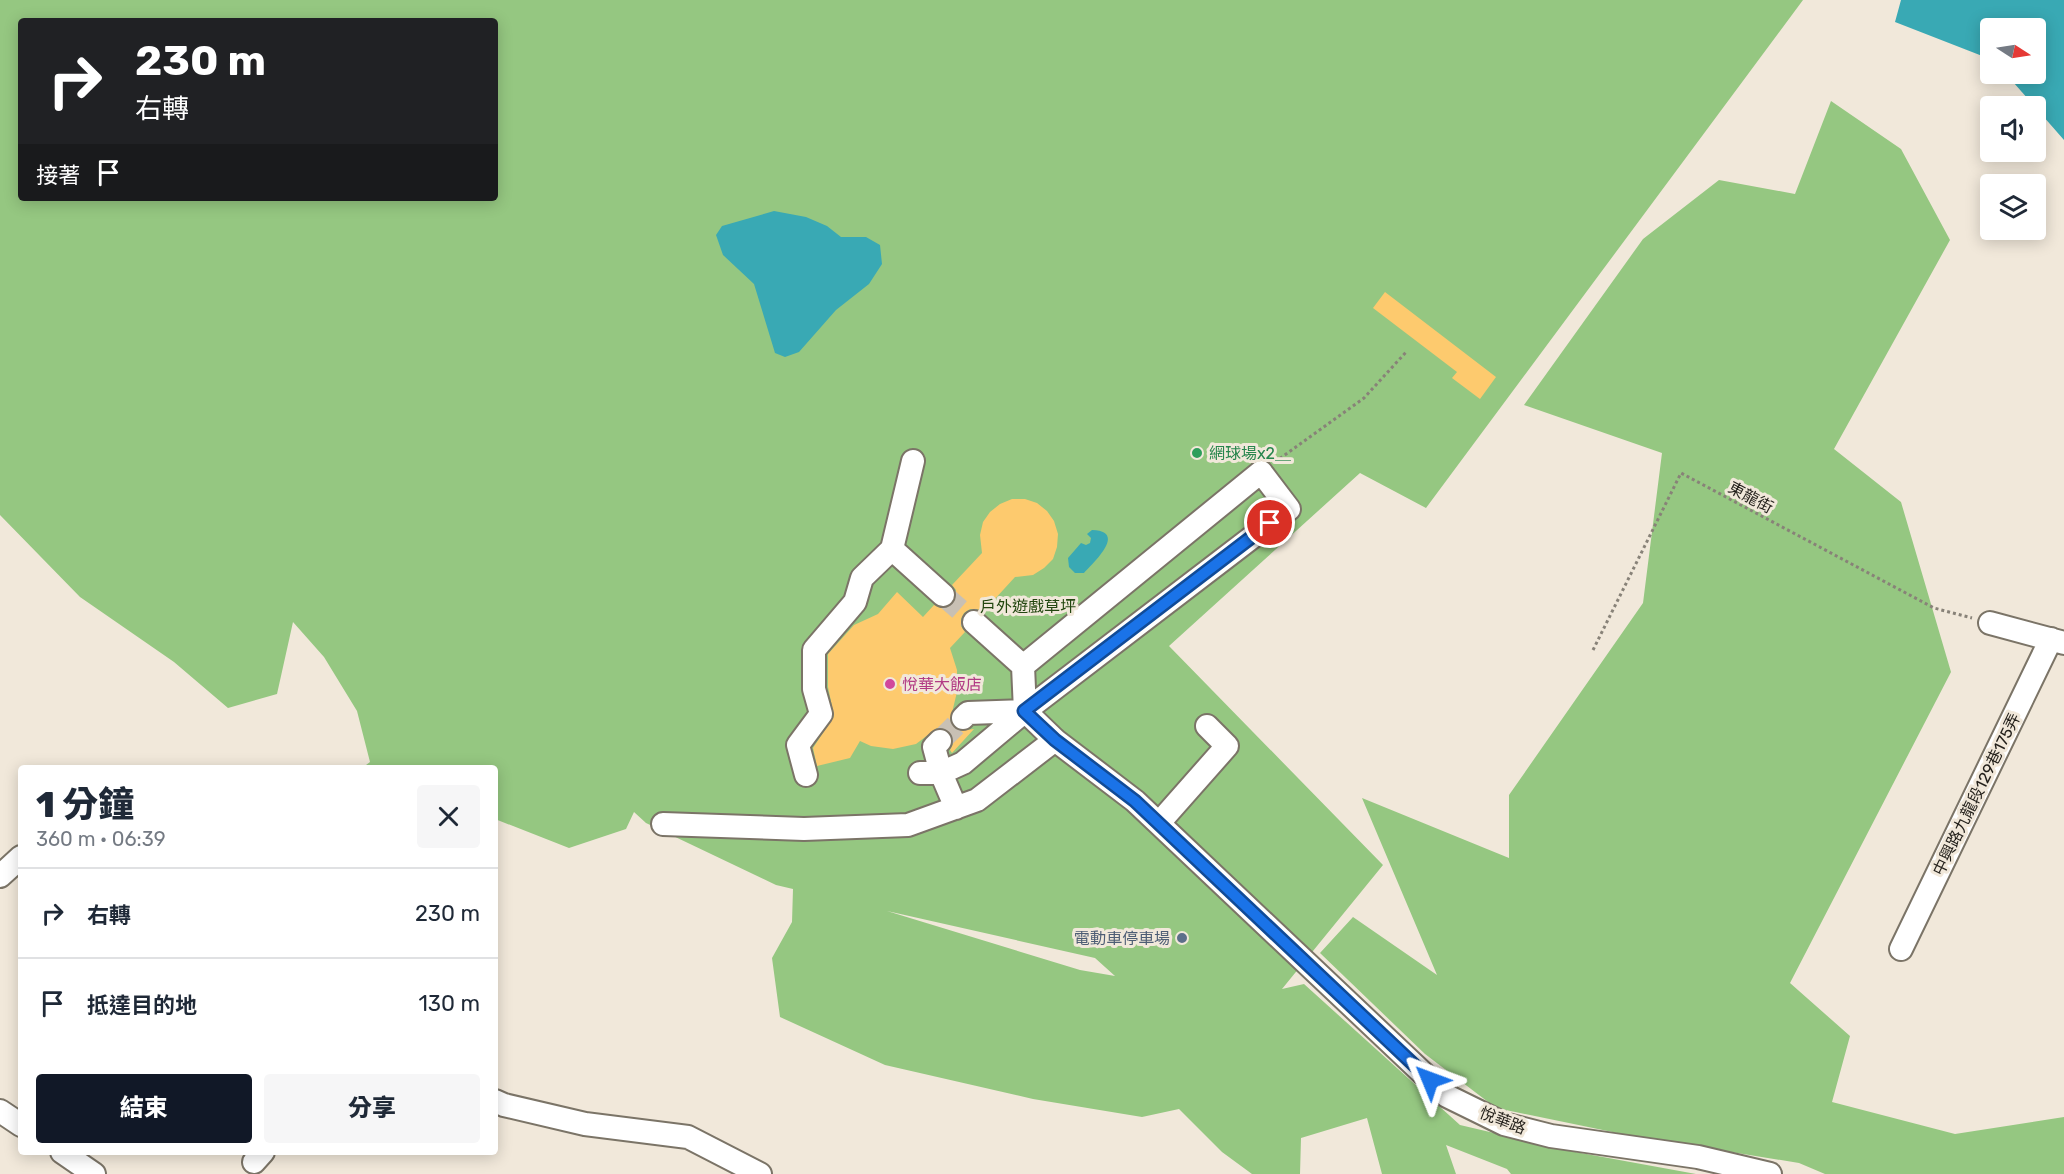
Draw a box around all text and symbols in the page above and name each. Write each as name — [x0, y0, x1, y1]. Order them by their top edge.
north arrow — [1980, 18, 2046, 84]
map controls — [1980, 18, 2046, 240]
text: 230 m — [135, 36, 266, 86]
icon: right — [36, 42, 114, 120]
text: 右轉 — [135, 93, 189, 125]
button: sound — [1980, 96, 2046, 162]
icon: arrive — [92, 156, 125, 189]
text: 接著 — [36, 162, 80, 189]
button: layers — [1980, 174, 2046, 240]
place label: 網球場x2＿ — [1209, 444, 1291, 463]
marker: 網球場x2＿ — [1190, 446, 1204, 460]
street label: 東龍街 — [1725, 478, 1776, 517]
pin — [1244, 497, 1295, 548]
icon: arrive — [1253, 506, 1286, 539]
park label: 戶外遊戲草坪 — [980, 597, 1076, 616]
place label: 悅華大飯店 — [902, 675, 982, 694]
marker: 悅華大飯店 — [883, 677, 897, 691]
street label: 中興路九龍段129巷175弄 — [1929, 710, 2024, 879]
text: 1 分鐘 — [36, 783, 134, 826]
button: close — [417, 785, 480, 848]
text: 360 m · 06:39 — [36, 827, 166, 851]
icon: right — [36, 897, 69, 930]
text: 230 m — [415, 900, 480, 927]
text: 右轉 — [87, 902, 131, 929]
place label: 電動車停車場 — [1074, 929, 1170, 948]
marker: 電動車停車場 — [1175, 931, 1189, 945]
icon: arrive — [36, 987, 69, 1020]
text: 130 m — [418, 990, 480, 1017]
text: 抵達目的地 — [87, 992, 197, 1019]
position arrow — [1398, 1048, 1462, 1112]
button: 結束 — [36, 1074, 252, 1143]
button: 分享 — [264, 1074, 480, 1143]
street label: 悅華路 — [1477, 1103, 1529, 1138]

